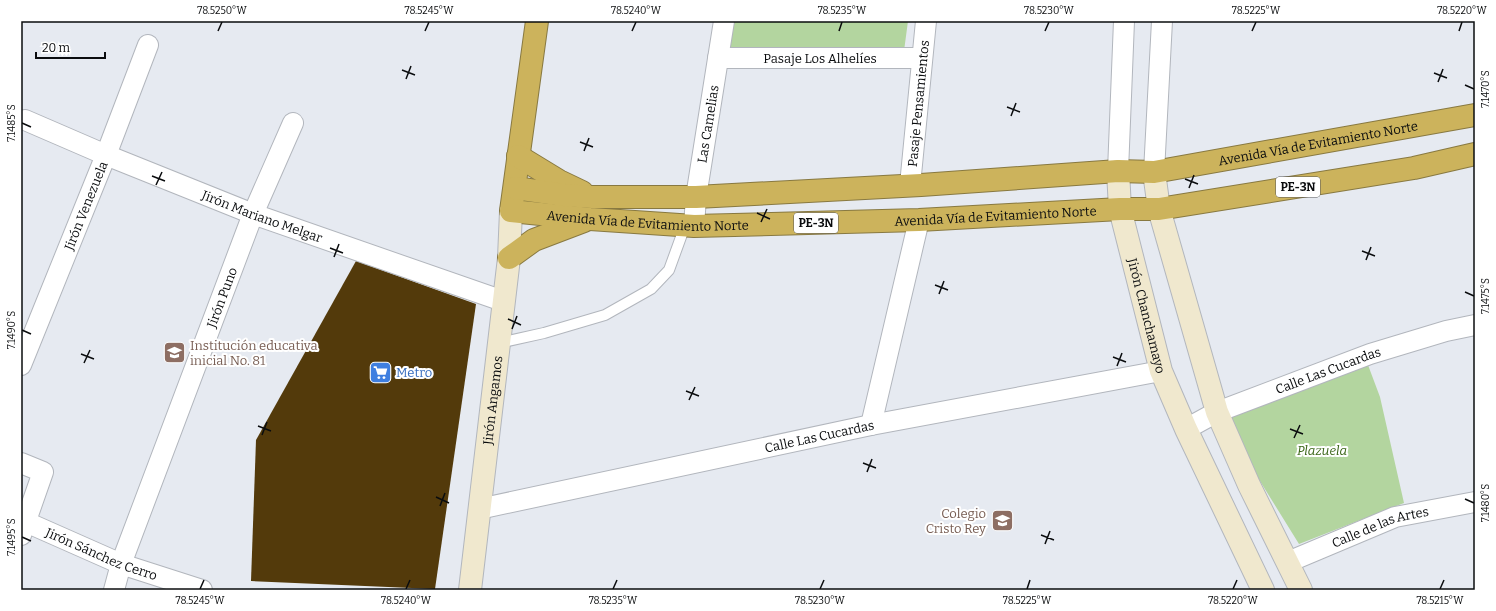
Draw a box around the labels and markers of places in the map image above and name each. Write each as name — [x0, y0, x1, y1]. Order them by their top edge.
place label: Institución educativa inicial No. 81 — [190, 338, 318, 368]
school or university icon: Institución educativa inicial No. 81 — [161, 339, 187, 365]
supermarket icon: Metro — [367, 359, 393, 385]
place label: Metro — [396, 365, 432, 380]
place label: Colegio Cristo Rey — [926, 506, 986, 536]
school or university icon: Colegio Cristo Rey — [989, 507, 1015, 533]

